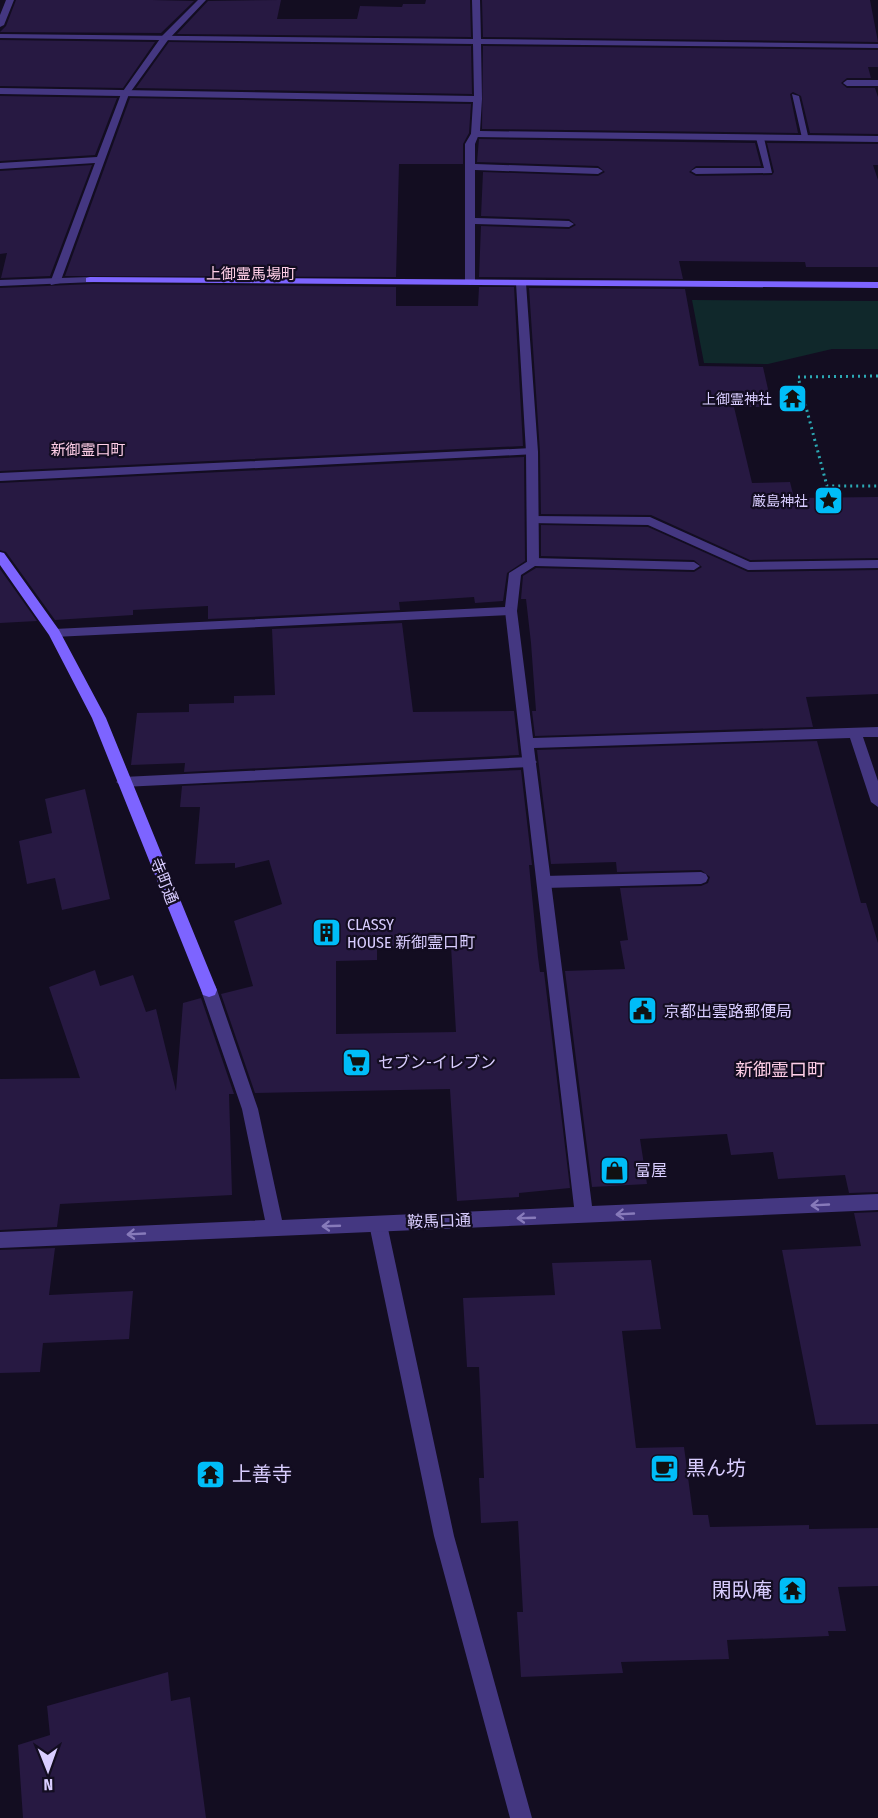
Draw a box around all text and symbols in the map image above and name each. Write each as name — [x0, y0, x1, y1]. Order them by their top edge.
district label: 上御霊馬場町 — [206, 265, 296, 283]
temple icon: 上御霊神社 — [777, 383, 809, 415]
place label: 上御霊神社 — [702, 391, 772, 408]
district label: 新御霊口町 — [50, 441, 126, 459]
place icon: 厳島神社 — [813, 485, 845, 517]
place label: 厳島神社 — [752, 493, 808, 510]
street label: 寺町通 — [146, 855, 182, 907]
place label: CLASSY HOUSE 新御霊口町 — [347, 915, 475, 952]
building icon: CLASSY HOUSE 新御霊口町 — [310, 917, 342, 949]
public building icon: 京都出雲路郵便局 — [627, 995, 659, 1027]
place label: 京都出雲路郵便局 — [664, 1002, 792, 1021]
supermarket icon: セブン-イレブン — [341, 1046, 373, 1078]
place label: セブン-イレブン — [378, 1053, 496, 1072]
district label: 新御霊口町 — [735, 1059, 825, 1081]
shop icon: 富屋 — [598, 1154, 630, 1186]
place label: 富屋 — [635, 1161, 667, 1180]
one-way arrow — [810, 1199, 830, 1210]
one-way arrow — [615, 1208, 635, 1219]
street label: 鞍馬口通 — [407, 1210, 471, 1232]
one-way arrow — [516, 1212, 536, 1223]
one-way arrow — [321, 1220, 341, 1231]
one-way arrow — [127, 1228, 147, 1239]
cafe icon: 黒ん坊 — [649, 1452, 681, 1484]
place label: 黒ん坊 — [686, 1456, 746, 1480]
temple icon: 上善寺 — [195, 1458, 227, 1490]
place label: 上善寺 — [232, 1462, 292, 1486]
temple icon: 閑臥庵 — [777, 1574, 809, 1606]
place label: 閑臥庵 — [712, 1578, 772, 1602]
north arrow — [18, 1740, 78, 1800]
text: N — [43, 1775, 53, 1794]

